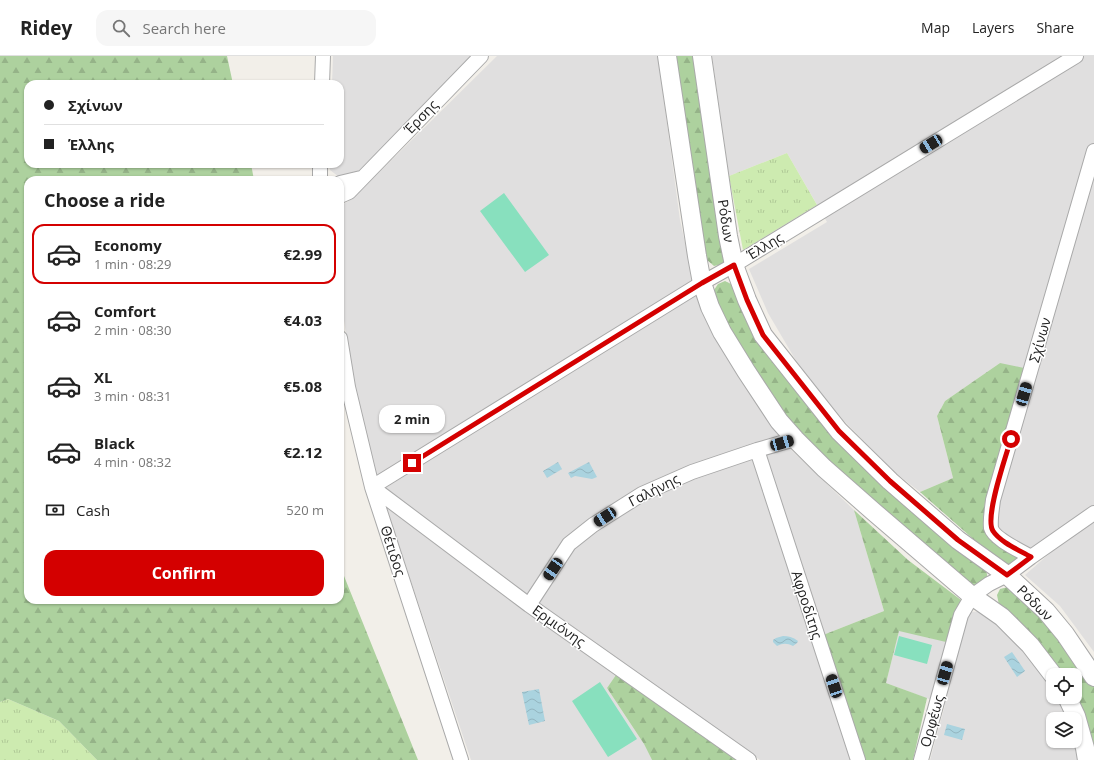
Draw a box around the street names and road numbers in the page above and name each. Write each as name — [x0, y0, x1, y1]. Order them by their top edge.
street label: Έρσης — [399, 95, 442, 139]
street label: Ρόδων — [714, 198, 739, 244]
street label: Έλλης — [742, 227, 787, 264]
street label: Σχίνων — [1024, 315, 1055, 365]
street label: Γαλήνης — [625, 469, 683, 510]
street label: Θέτιδος — [376, 523, 411, 579]
street label: Αφροδίτης — [787, 568, 828, 642]
street label: Ρόδων — [1013, 580, 1058, 625]
street label: Ερμιόνης — [529, 600, 590, 651]
street label: Ορφέως — [915, 692, 948, 749]

